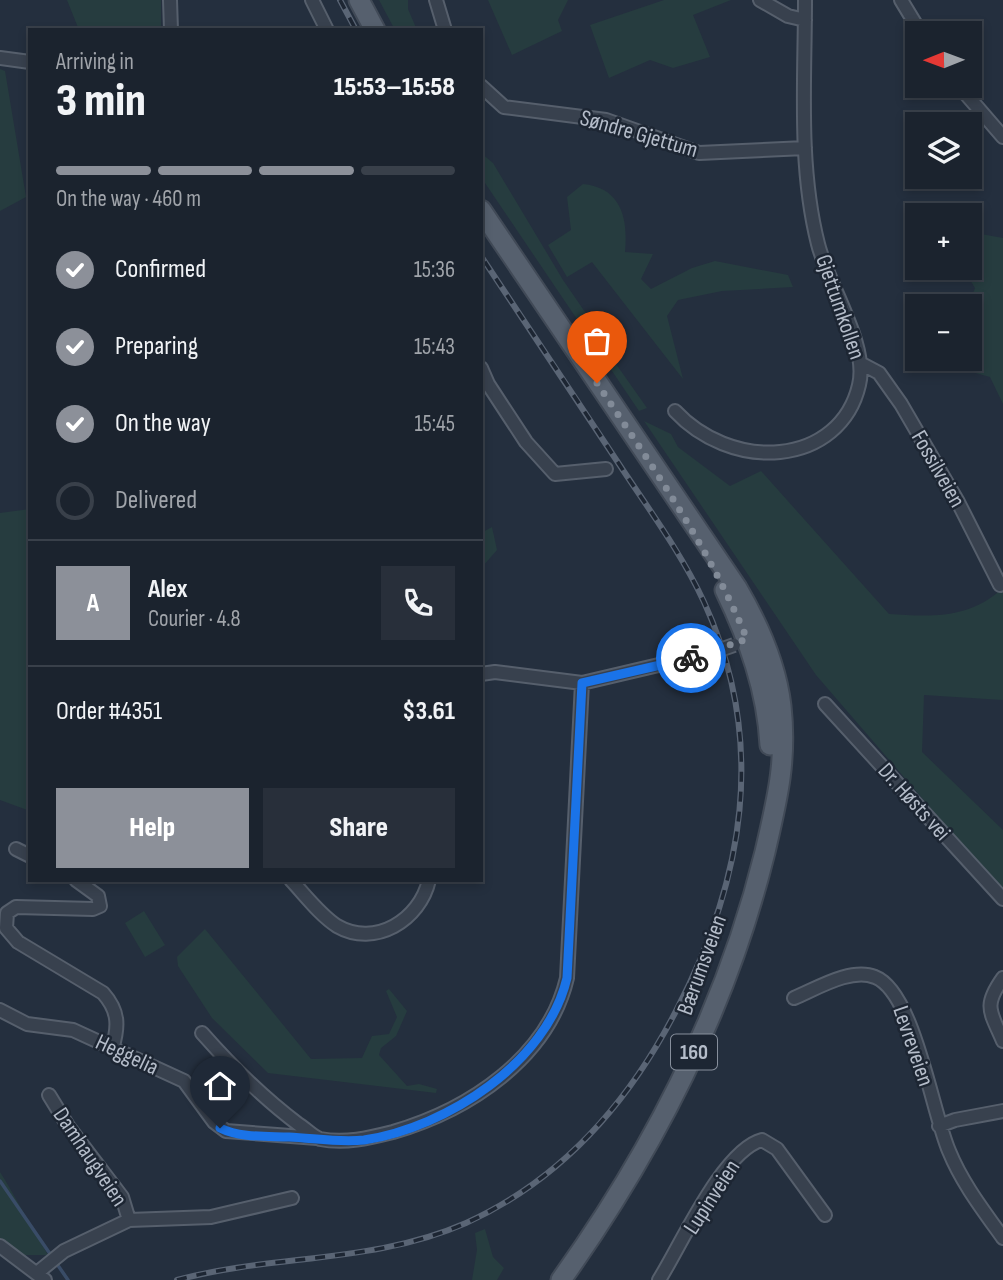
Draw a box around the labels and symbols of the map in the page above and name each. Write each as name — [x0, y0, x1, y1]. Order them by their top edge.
north arrow — [905, 21, 982, 98]
street label: Søndre Gjettum — [577, 104, 701, 164]
street label: Gjettumkollen — [809, 251, 871, 363]
pin — [567, 311, 627, 383]
street label: Fossilveien — [905, 426, 971, 512]
courier — [656, 623, 726, 693]
street label: Dr. Høsts vei — [872, 757, 956, 847]
street label: Bærumsveien — [671, 911, 733, 1019]
street label: Levreveien — [886, 1002, 940, 1090]
street label: Heggelia — [91, 1028, 163, 1082]
road number: 160 — [671, 1034, 717, 1070]
pin — [190, 1056, 250, 1128]
street label: Damhaugveien — [47, 1102, 133, 1212]
street label: Lupinveien — [678, 1155, 746, 1239]

